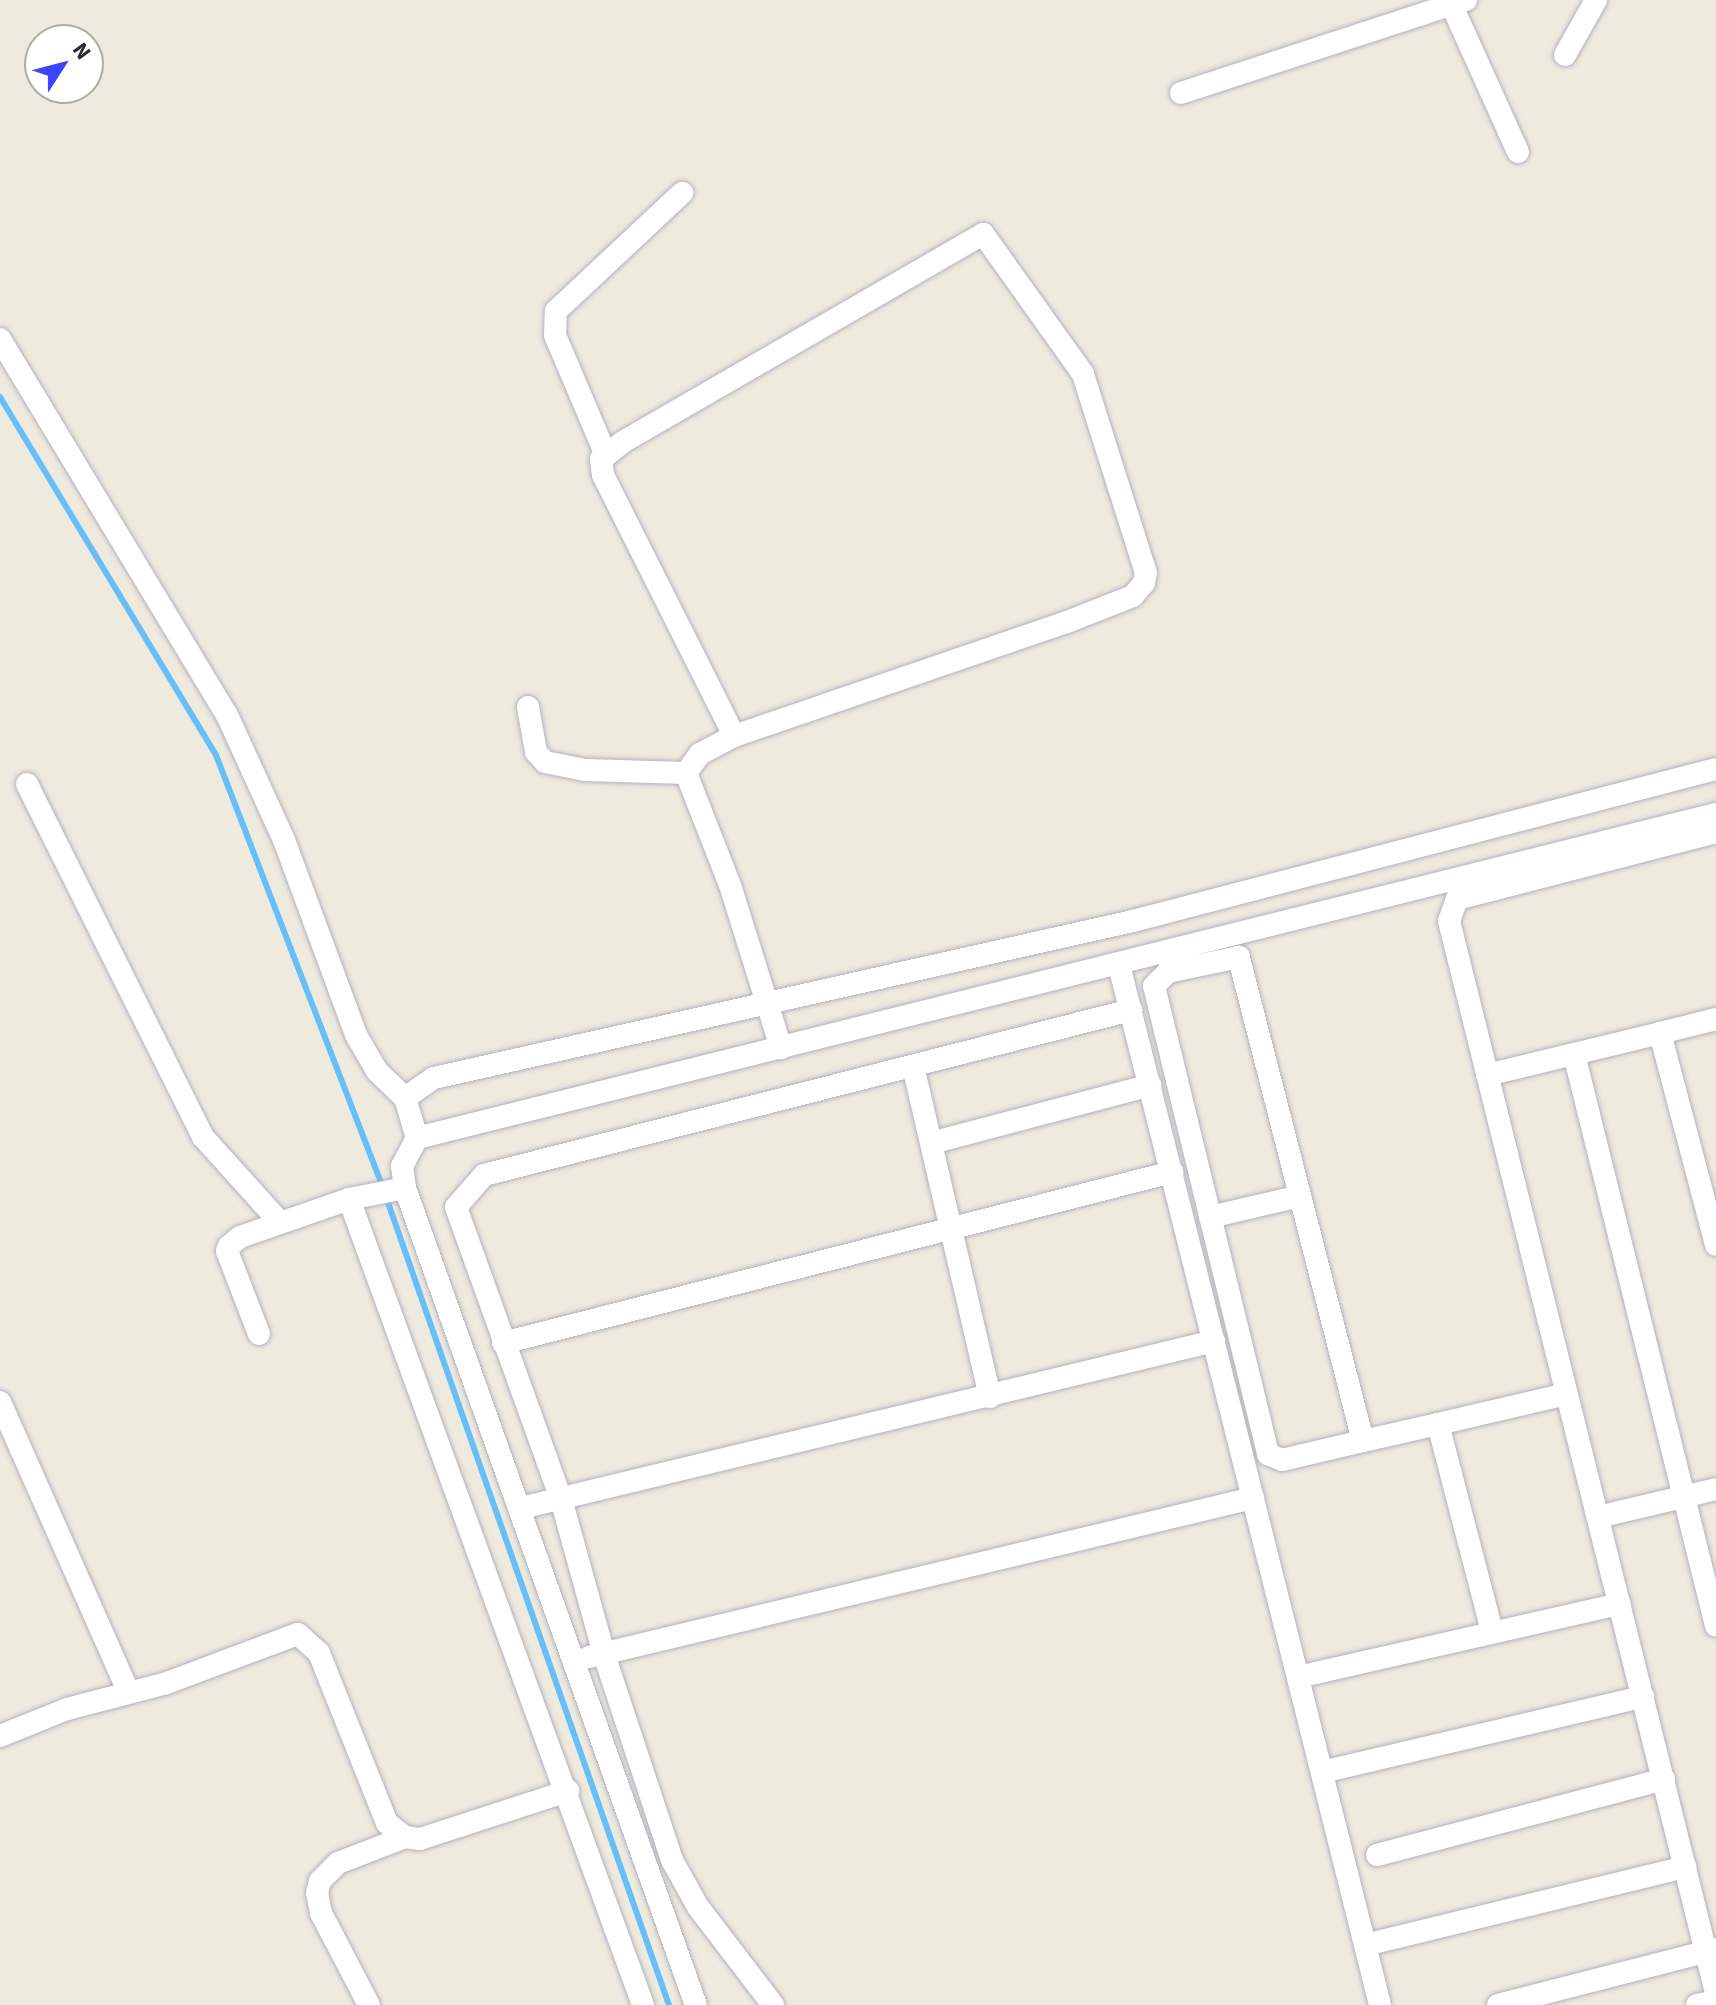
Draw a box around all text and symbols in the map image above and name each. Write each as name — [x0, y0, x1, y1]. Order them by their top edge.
north arrow — [24, 24, 104, 104]
text: N — [65, 36, 99, 66]

